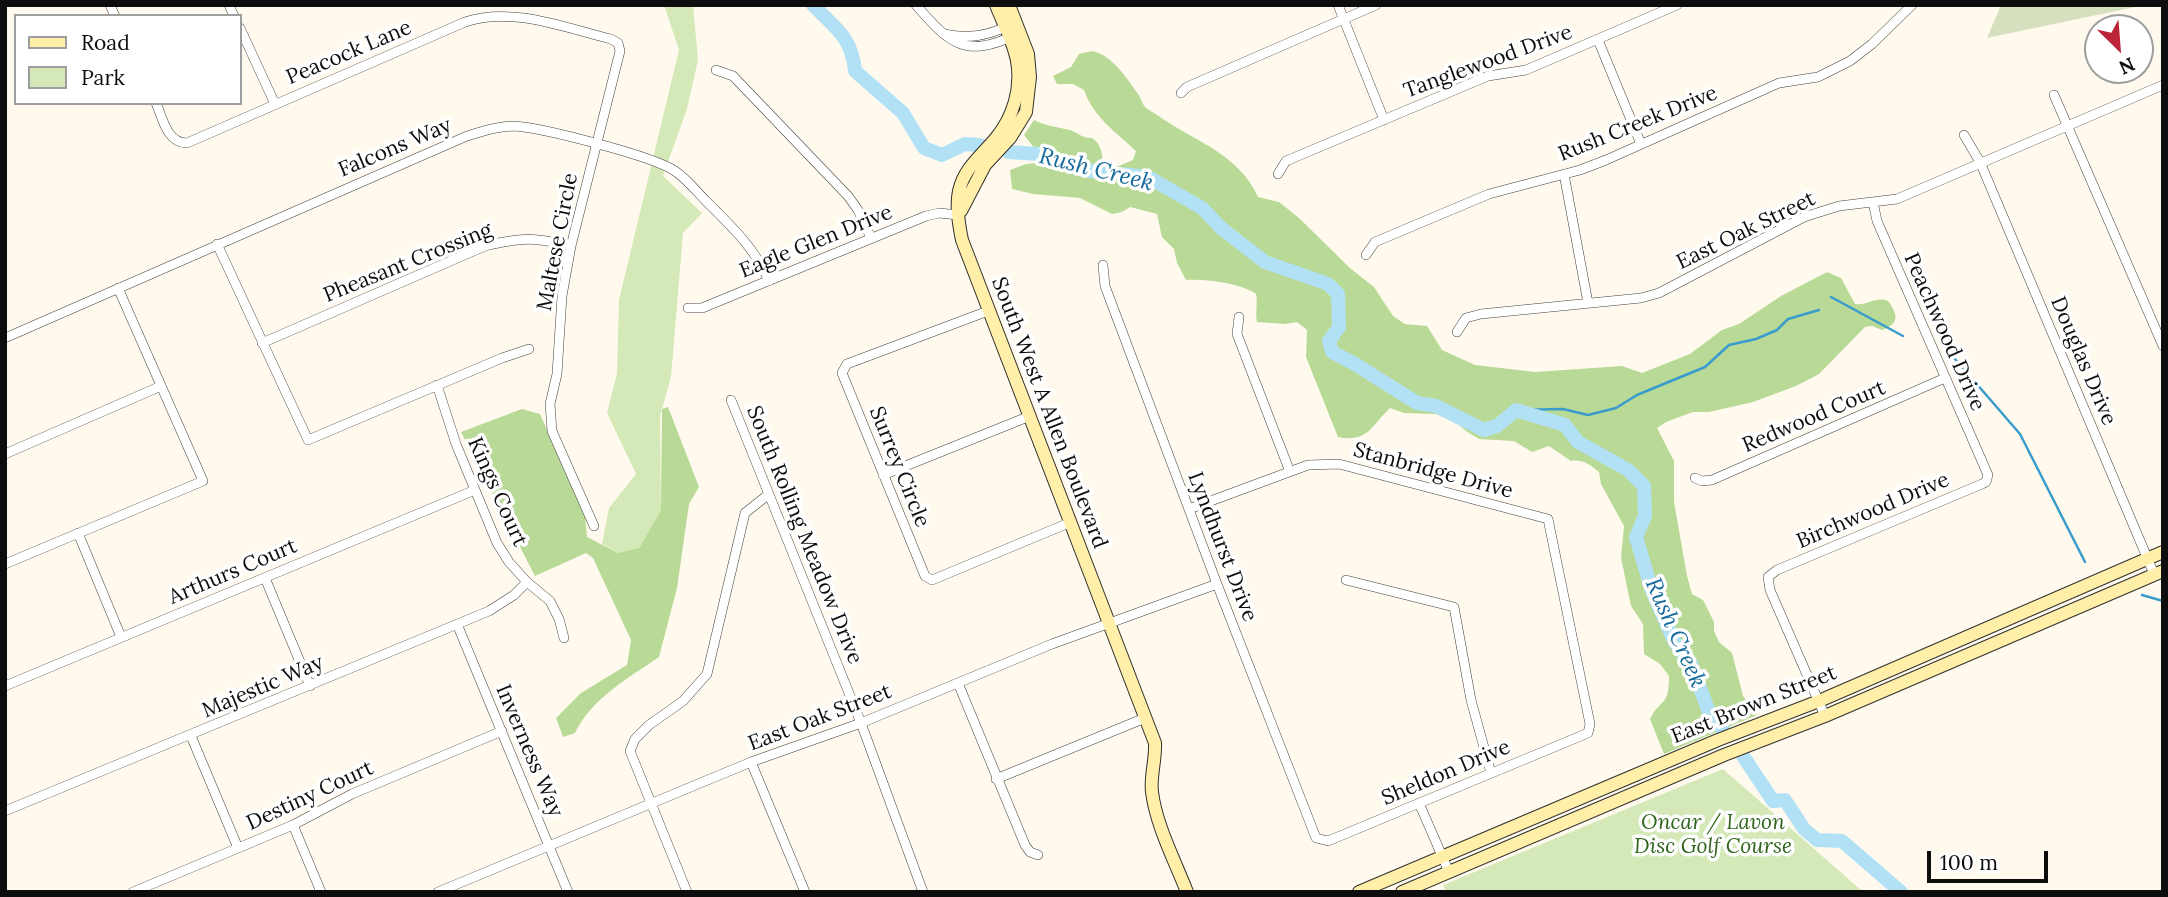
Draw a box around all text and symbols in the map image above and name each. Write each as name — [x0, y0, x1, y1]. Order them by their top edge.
legend — [14, 14, 242, 105]
north arrow — [2084, 14, 2154, 84]
street label: Peacock Lane — [283, 15, 415, 91]
street label: Tanglewood Drive — [1400, 20, 1576, 104]
text: Road — [81, 29, 130, 56]
text: N — [2115, 52, 2139, 80]
text: Park — [81, 64, 125, 91]
street label: Rush Creek Drive — [1555, 81, 1721, 167]
street label: Falcons Way — [335, 113, 455, 183]
water label: Rush Creek — [1036, 142, 1156, 198]
street label: Maltese Circle — [532, 171, 584, 313]
street label: East Oak Street — [1673, 187, 1819, 275]
street label: Eagle Glen Drive — [736, 200, 896, 284]
street label: Pheasant Crossing — [320, 218, 496, 308]
street label: Peachwood Drive — [1898, 249, 1990, 415]
street label: South West A Allen Boulevard — [986, 274, 1112, 552]
street label: Douglas Drive — [2045, 293, 2121, 429]
street label: Redwood Court — [1739, 376, 1889, 458]
street label: South Rolling Meadow Drive — [741, 402, 867, 668]
street label: Surrey Circle — [863, 403, 935, 531]
street label: Kings Court — [462, 434, 532, 550]
street label: Stanbridge Drive — [1350, 438, 1516, 504]
street label: Birchwood Drive — [1793, 468, 1953, 554]
street label: Lyndhurst Drive — [1182, 469, 1262, 625]
street label: Arthurs Court — [165, 534, 301, 610]
water label: Rush Creek — [1639, 574, 1711, 692]
street label: Majestic Way — [199, 650, 327, 724]
street label: East Brown Street — [1668, 660, 1840, 750]
street label: East Oak Street — [745, 679, 895, 757]
street label: Inverness Way — [490, 681, 568, 821]
street label: Sheldon Drive — [1378, 735, 1514, 811]
street label: Destiny Court — [243, 756, 377, 836]
park label: Oncar / Lavon Disc Golf Course — [1634, 810, 1792, 860]
scale bar — [1930, 838, 2051, 882]
text: 100 m — [1940, 849, 1998, 876]

